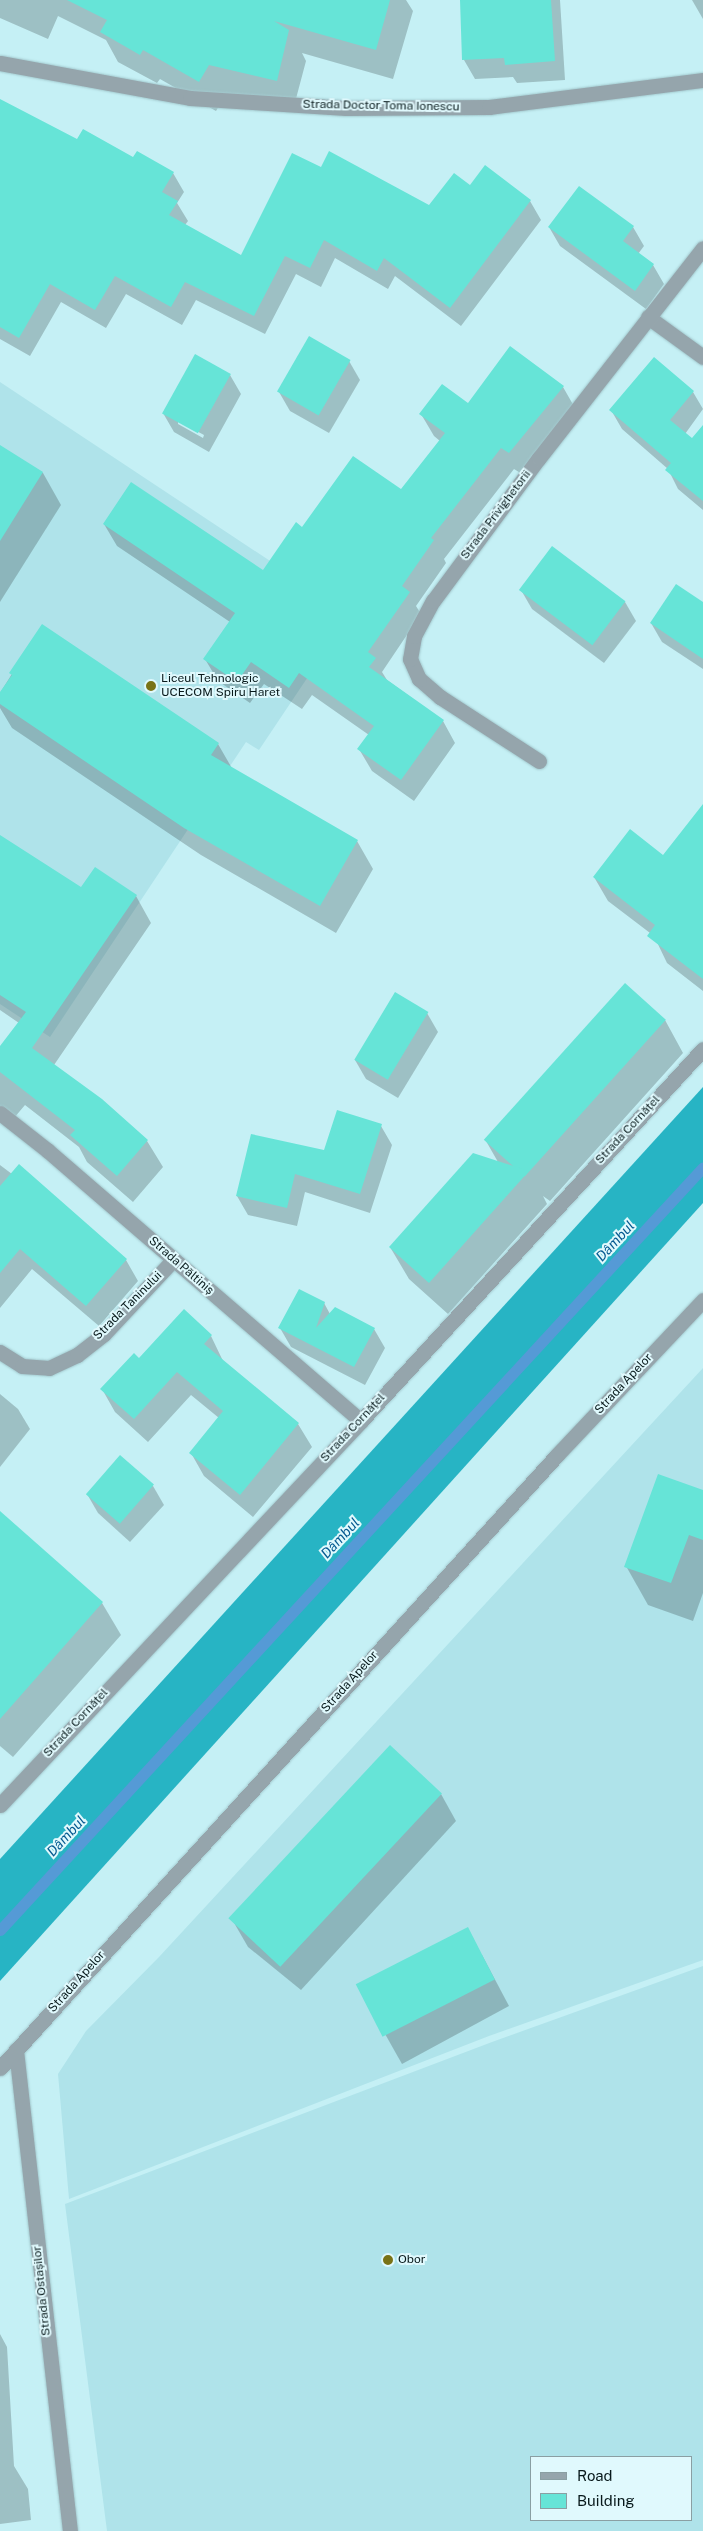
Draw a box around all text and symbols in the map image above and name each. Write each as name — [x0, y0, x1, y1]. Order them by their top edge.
street label: Strada Doctor Toma Ionescu — [302, 97, 460, 115]
street label: Strada Privighetorii — [458, 468, 534, 562]
place label: Liceul Tehnologic UCECOM Spiru Haret — [161, 672, 280, 700]
marker: Liceul Tehnologic UCECOM Spiru Haret — [145, 680, 157, 692]
street label: Strada Cornățel — [593, 1093, 663, 1167]
water label: Dâmbul — [592, 1217, 638, 1265]
street label: Strada Păltiniș — [146, 1234, 216, 1298]
street label: Strada Taninului — [91, 1269, 165, 1343]
street label: Strada Apelor — [592, 1351, 656, 1417]
street label: Strada Cornățel — [318, 1391, 388, 1465]
water label: Dâmbul — [317, 1514, 363, 1562]
street label: Strada Apelor — [319, 1648, 381, 1716]
street label: Strada Cornățel — [41, 1686, 111, 1760]
water label: Dâmbul — [43, 1812, 89, 1860]
street label: Strada Apelor — [46, 1948, 108, 2016]
street label: Strada Ostașilor — [30, 2245, 54, 2337]
place label: Obor — [398, 2253, 425, 2267]
marker: Obor — [382, 2254, 394, 2266]
legend — [530, 2456, 693, 2521]
text: Road — [577, 2467, 613, 2484]
text: Building — [577, 2492, 635, 2509]

